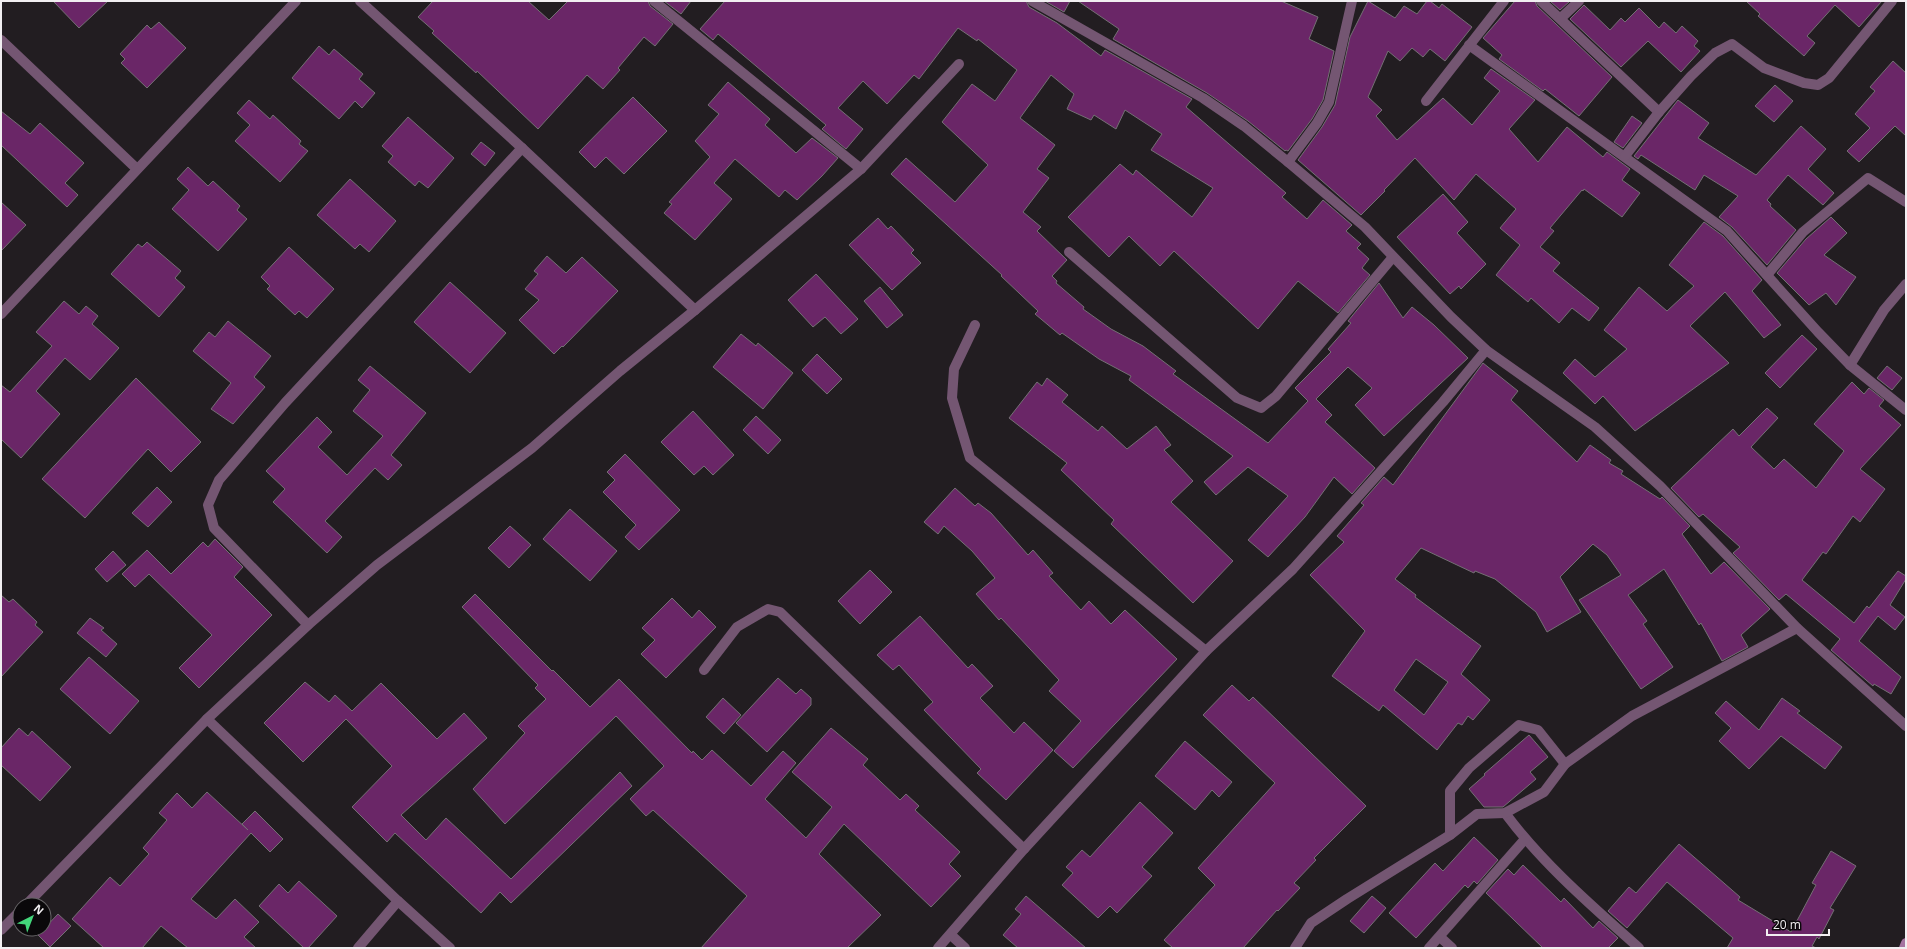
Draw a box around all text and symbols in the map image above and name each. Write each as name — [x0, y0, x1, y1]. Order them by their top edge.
north arrow — [12, 897, 52, 937]
text: N — [31, 901, 47, 918]
scale bar — [1767, 911, 1829, 937]
text: 20 m — [1773, 916, 1801, 933]

